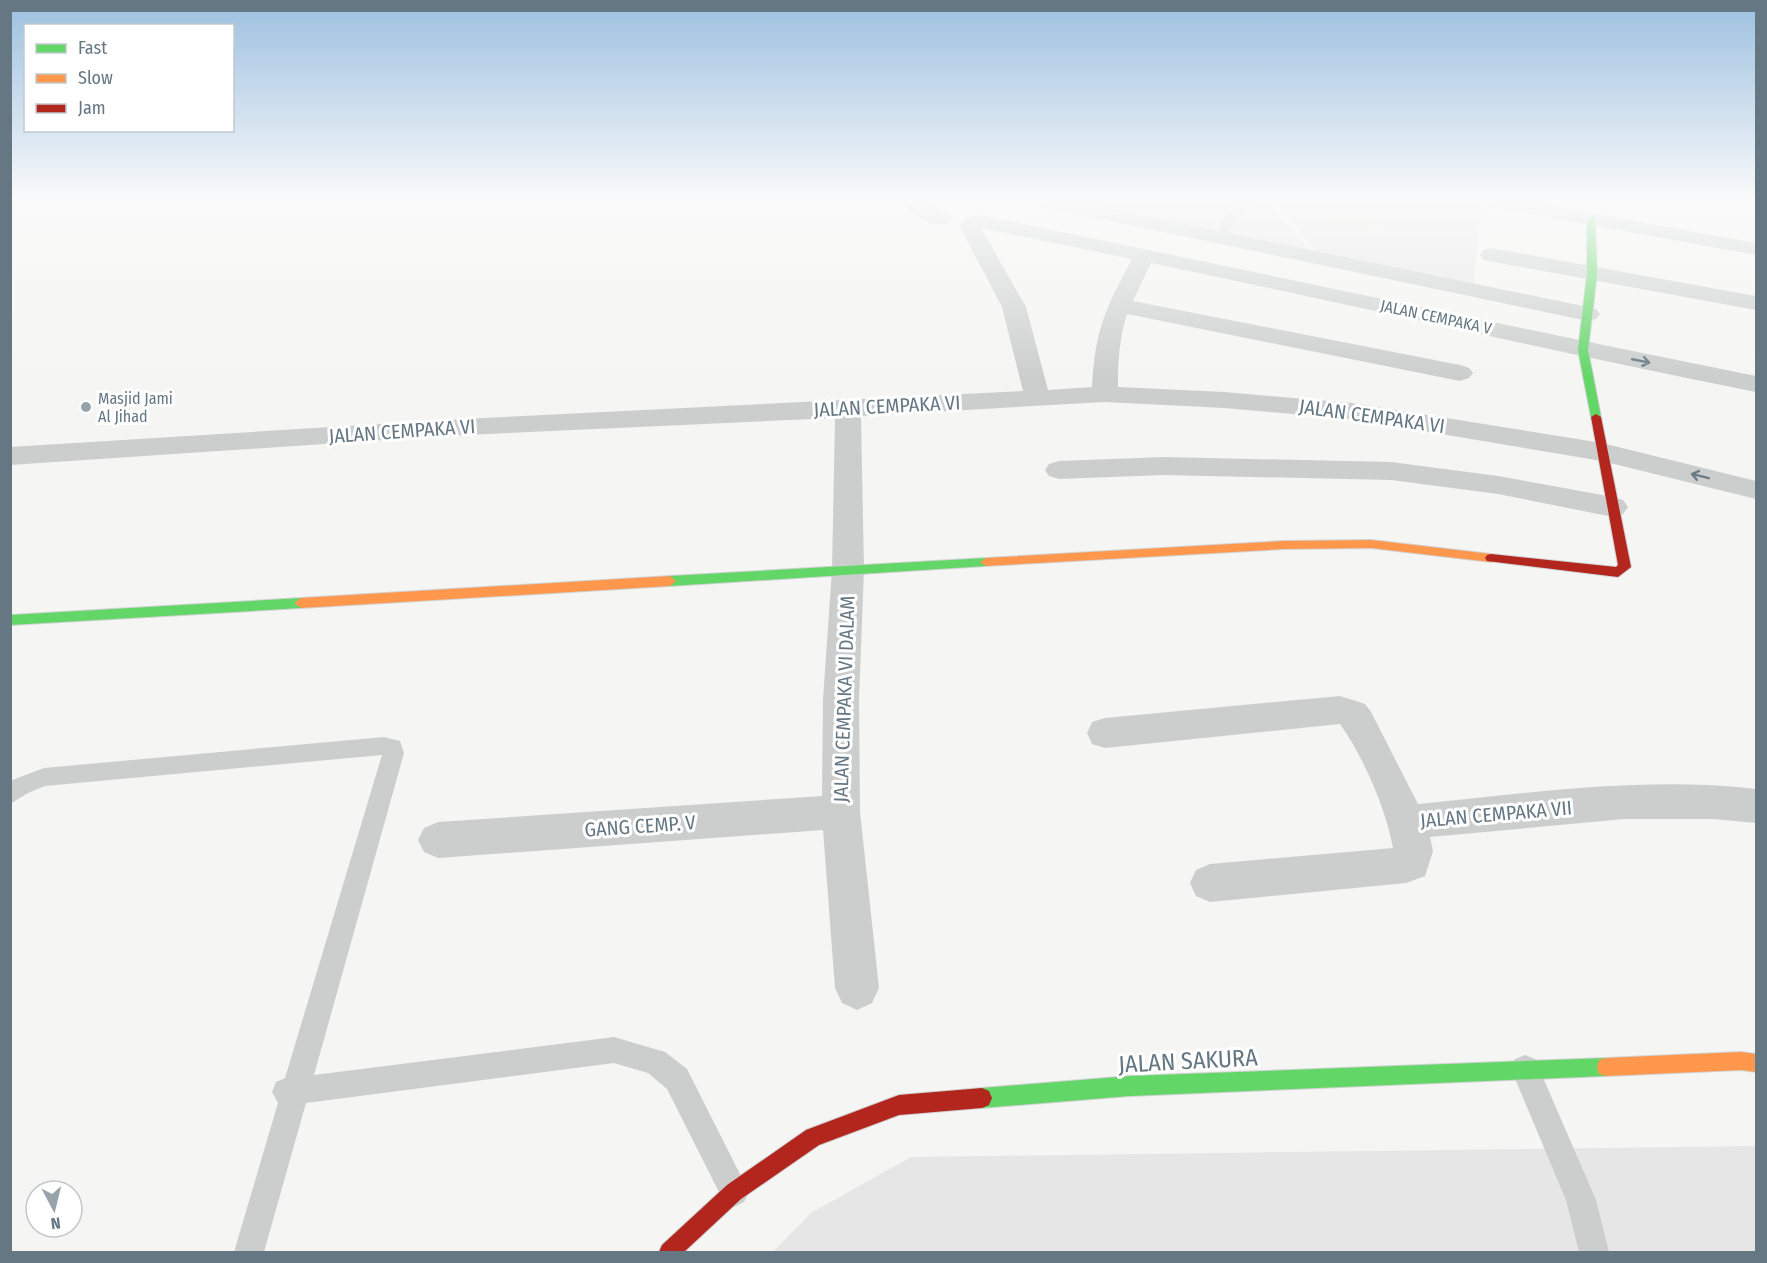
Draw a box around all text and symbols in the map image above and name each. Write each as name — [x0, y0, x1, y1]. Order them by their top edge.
legend — [24, 24, 234, 132]
text: Fast — [78, 37, 107, 59]
text: Slow — [78, 67, 113, 89]
text: Jam — [78, 97, 106, 119]
street label: JALAN CEMPAKA V — [1379, 296, 1494, 338]
one-way arrow — [1631, 356, 1650, 367]
place label: Masjid Jami Al Jihad — [98, 389, 173, 426]
street label: JALAN CEMPAKA VI — [813, 390, 961, 422]
street label: JALAN CEMPAKA VI — [1298, 394, 1446, 438]
marker: Masjid Jami Al Jihad — [79, 400, 93, 414]
street label: JALAN CEMPAKA VI — [328, 414, 476, 448]
one-way arrow — [1690, 469, 1709, 481]
street label: JALAN CEMPAKA VI DALAM — [828, 595, 860, 803]
street label: JALAN CEMPAKA VII — [1419, 795, 1573, 833]
street label: GANG CEMP. V — [584, 810, 697, 842]
street label: JALAN SAKURA — [1118, 1043, 1259, 1079]
north arrow — [24, 1179, 84, 1239]
text: N — [50, 1213, 62, 1233]

